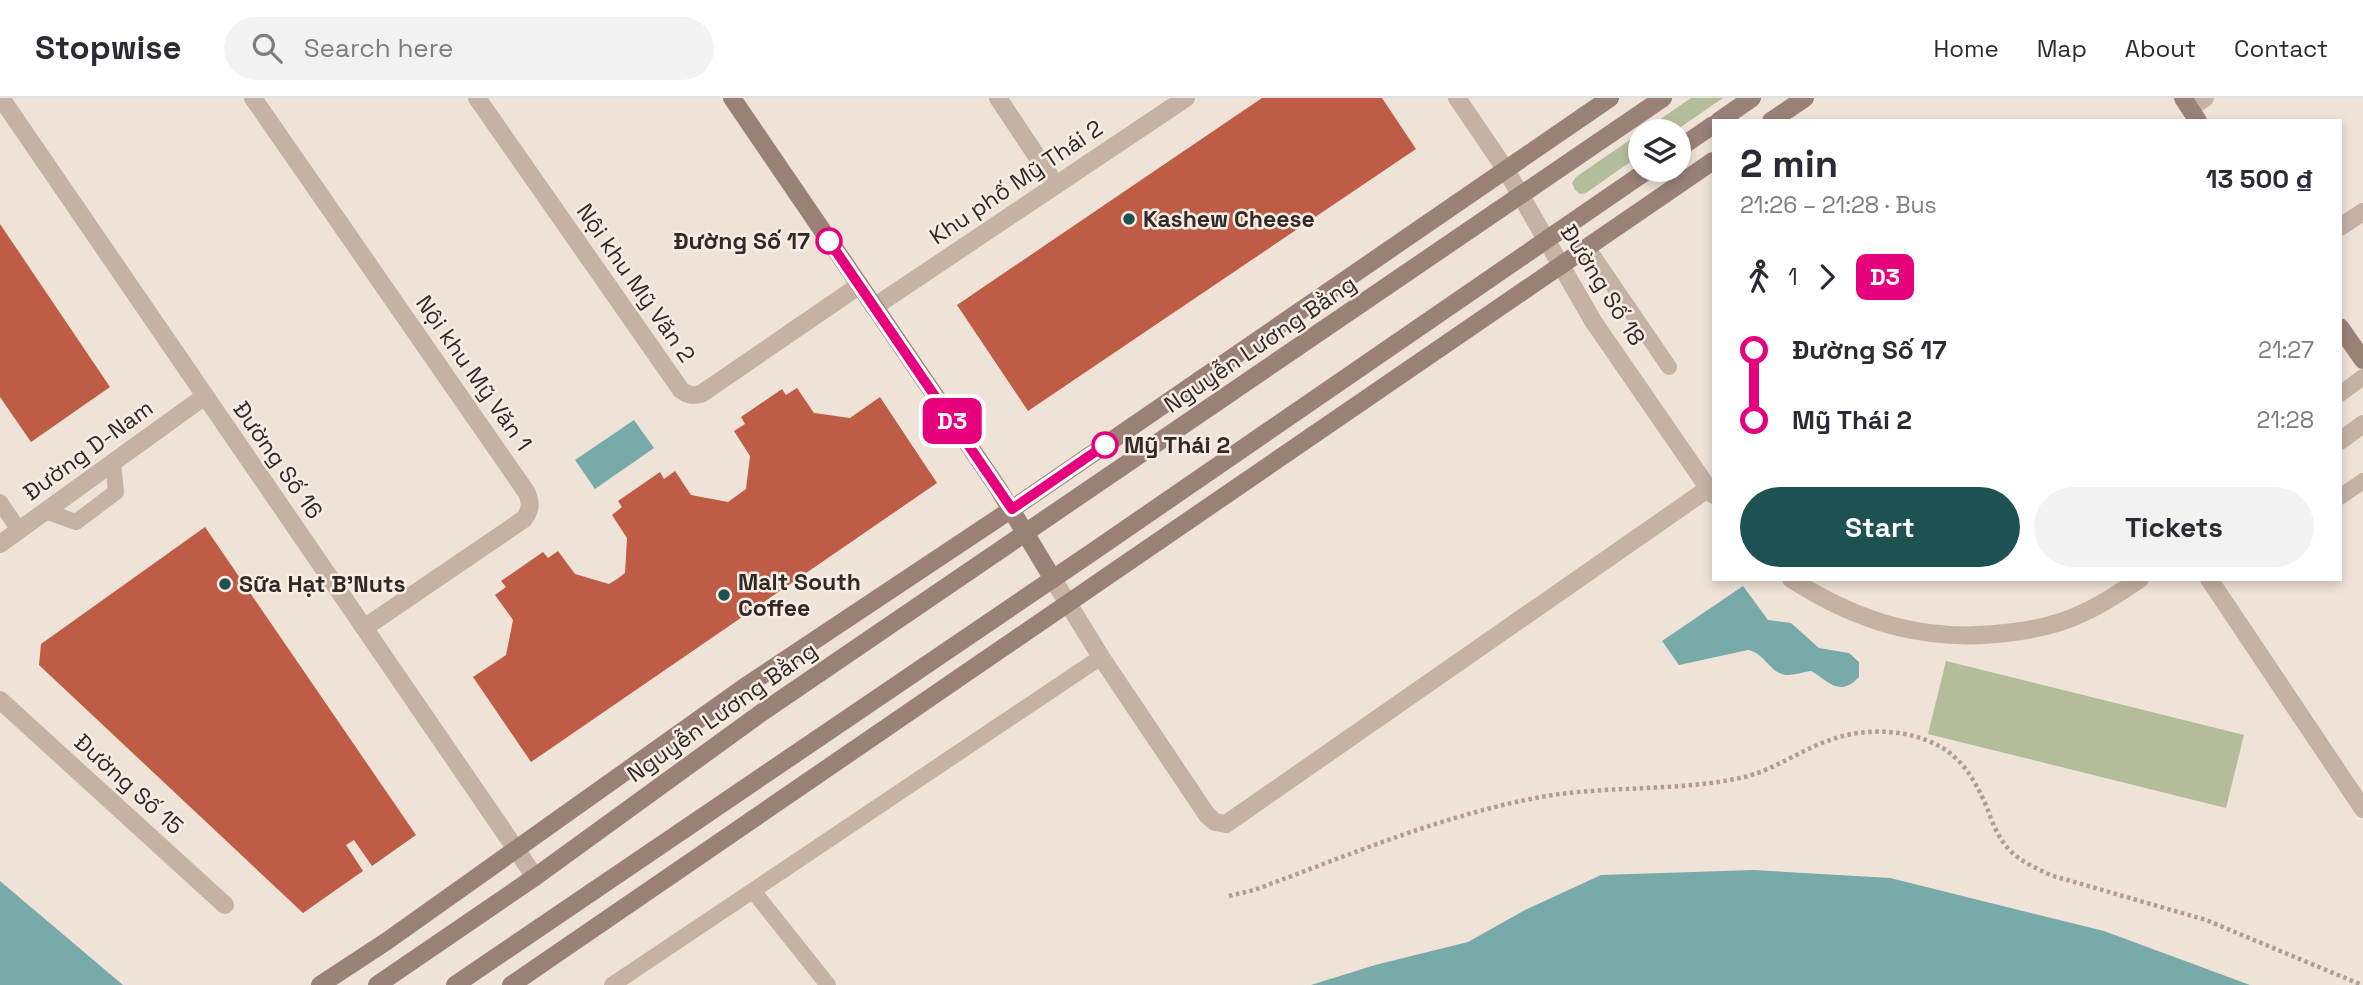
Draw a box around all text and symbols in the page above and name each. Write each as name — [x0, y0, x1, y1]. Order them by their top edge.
search box — [224, 17, 714, 80]
text: Stopwise — [35, 27, 182, 69]
icon: search — [248, 29, 286, 67]
text: Search here — [304, 31, 453, 65]
text: Home — [1933, 33, 1999, 64]
text: Map — [2037, 33, 2087, 64]
text: About — [2125, 33, 2196, 64]
text: Contact — [2234, 33, 2328, 64]
street label: Khu phố Mỹ Thái 2 — [924, 113, 1108, 251]
map controls — [1628, 119, 1691, 182]
button: layers — [1628, 119, 1691, 182]
text: 2 min — [1740, 140, 1838, 188]
text: 13 500 ₫ — [2206, 162, 2314, 196]
text: 21:26 – 21:28 · Bus — [1740, 190, 1937, 220]
street label: Nội khu Mỹ Văn 2 — [570, 198, 702, 368]
place label: Kashew Cheese — [1143, 204, 1315, 234]
marker: Kashew Cheese — [1121, 211, 1137, 227]
street label: Đường Số 18 — [1554, 219, 1652, 351]
place label: Đường Số 17 — [673, 226, 810, 256]
marker: Đường Số 17 — [816, 228, 842, 254]
icon: walk — [1740, 258, 1778, 296]
icon: forward — [1808, 258, 1846, 296]
text: D3 — [1870, 261, 1900, 292]
text: 1 — [1788, 262, 1798, 292]
street label: Nguyễn Lương Bằng — [1158, 269, 1362, 419]
street label: Nội khu Mỹ Văn 1 — [409, 289, 539, 457]
text: Đường Số 17 — [1792, 333, 1947, 367]
text: 21:27 — [2258, 335, 2314, 365]
street label: Đường D-Nam — [17, 393, 159, 507]
street label: Đường Số 16 — [226, 395, 330, 525]
line badge: D3 — [920, 398, 984, 444]
text: Mỹ Thái 2 — [1792, 403, 1912, 437]
text: D3 — [937, 405, 967, 436]
text: 21:28 — [2257, 405, 2314, 435]
place label: Mỹ Thái 2 — [1124, 430, 1230, 460]
marker: Mỹ Thái 2 — [1092, 432, 1118, 458]
button: Start — [1740, 487, 2020, 567]
button: Tickets — [2034, 487, 2314, 567]
place label: Malt South Coffee — [738, 567, 861, 623]
place label: Sữa Hạt B'Nuts — [239, 569, 405, 599]
marker: Sữa Hạt B'Nuts — [217, 576, 233, 592]
marker: Malt South Coffee — [716, 587, 732, 603]
street label: Nguyễn Lương Bằng — [621, 635, 823, 789]
street label: Đường Số 15 — [68, 727, 190, 841]

